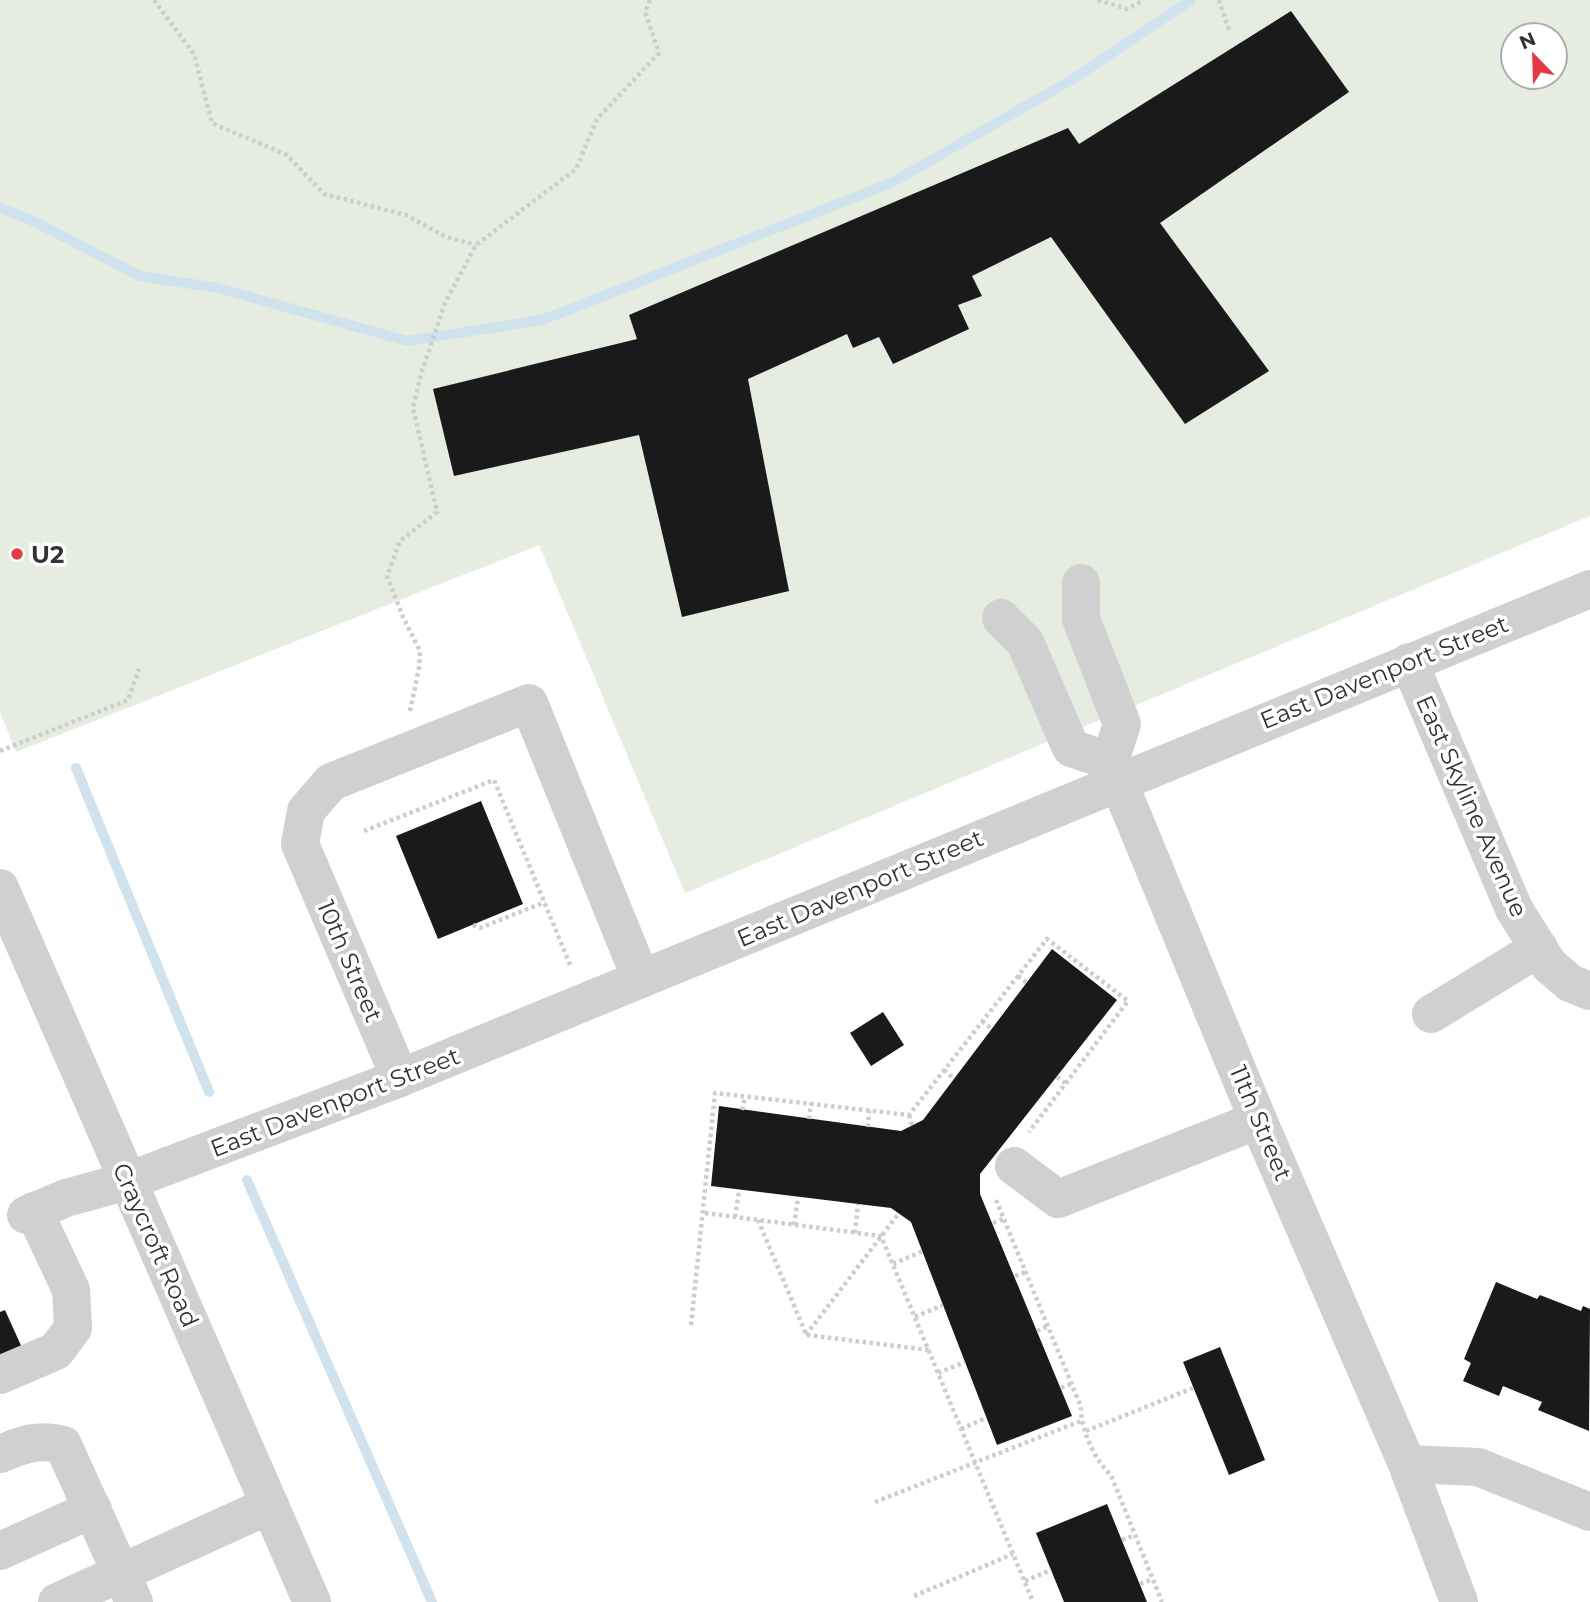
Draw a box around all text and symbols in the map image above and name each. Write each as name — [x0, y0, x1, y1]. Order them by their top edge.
north arrow — [1499, 21, 1569, 91]
text: N — [1516, 27, 1539, 54]
place label: U2 — [31, 540, 64, 569]
marker: U2 — [9, 546, 25, 562]
street label: East Davenport Street — [1256, 609, 1512, 735]
street label: East Skyline Avenue — [1410, 691, 1534, 921]
street label: East Davenport Street — [732, 823, 988, 953]
street label: 10th Street — [311, 896, 389, 1027]
street label: East Davenport Street — [206, 1041, 464, 1163]
street label: 11th Street — [1224, 1061, 1298, 1185]
street label: Craycroft Road — [107, 1158, 205, 1332]

